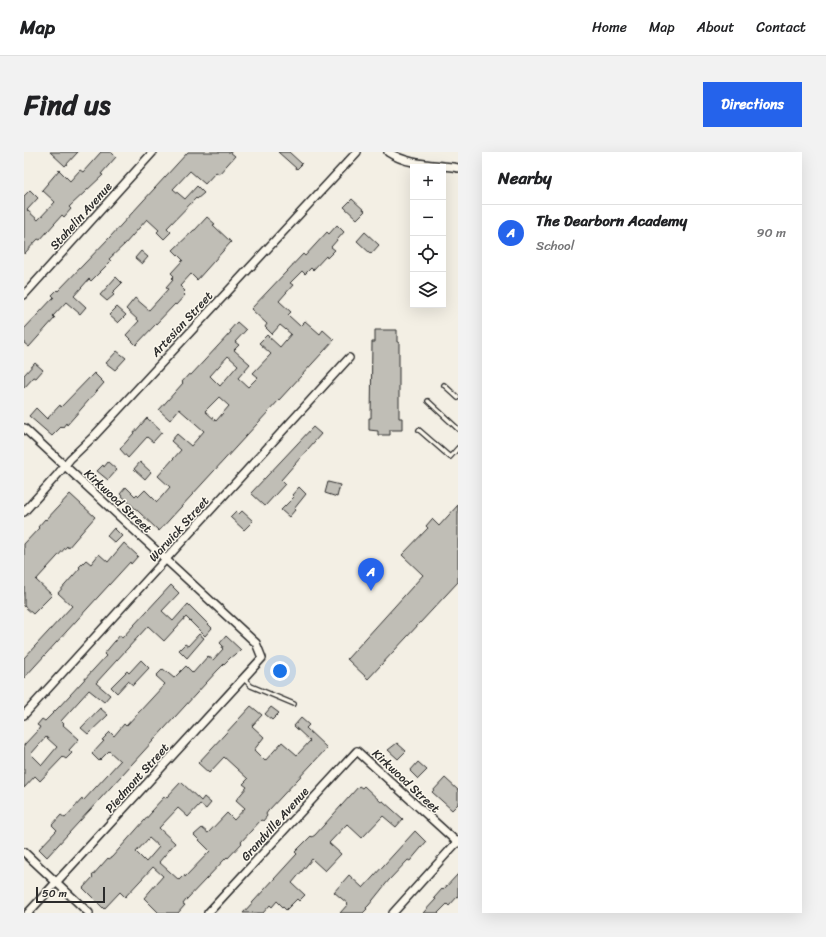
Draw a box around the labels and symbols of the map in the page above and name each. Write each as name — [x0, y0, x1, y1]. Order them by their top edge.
street label: Stahelin Avenue — [44, 177, 118, 255]
street label: Artesian Street — [145, 286, 218, 363]
street label: Kirkwood Street — [79, 463, 157, 539]
street label: Warwick Street — [143, 491, 215, 567]
pin: A — [358, 558, 384, 591]
your location — [270, 661, 290, 681]
street label: Piedmont Street — [99, 738, 175, 818]
street label: Kirkwood Street — [367, 743, 445, 819]
street label: Grandville Avenue — [235, 781, 315, 866]
scale bar — [36, 885, 105, 904]

